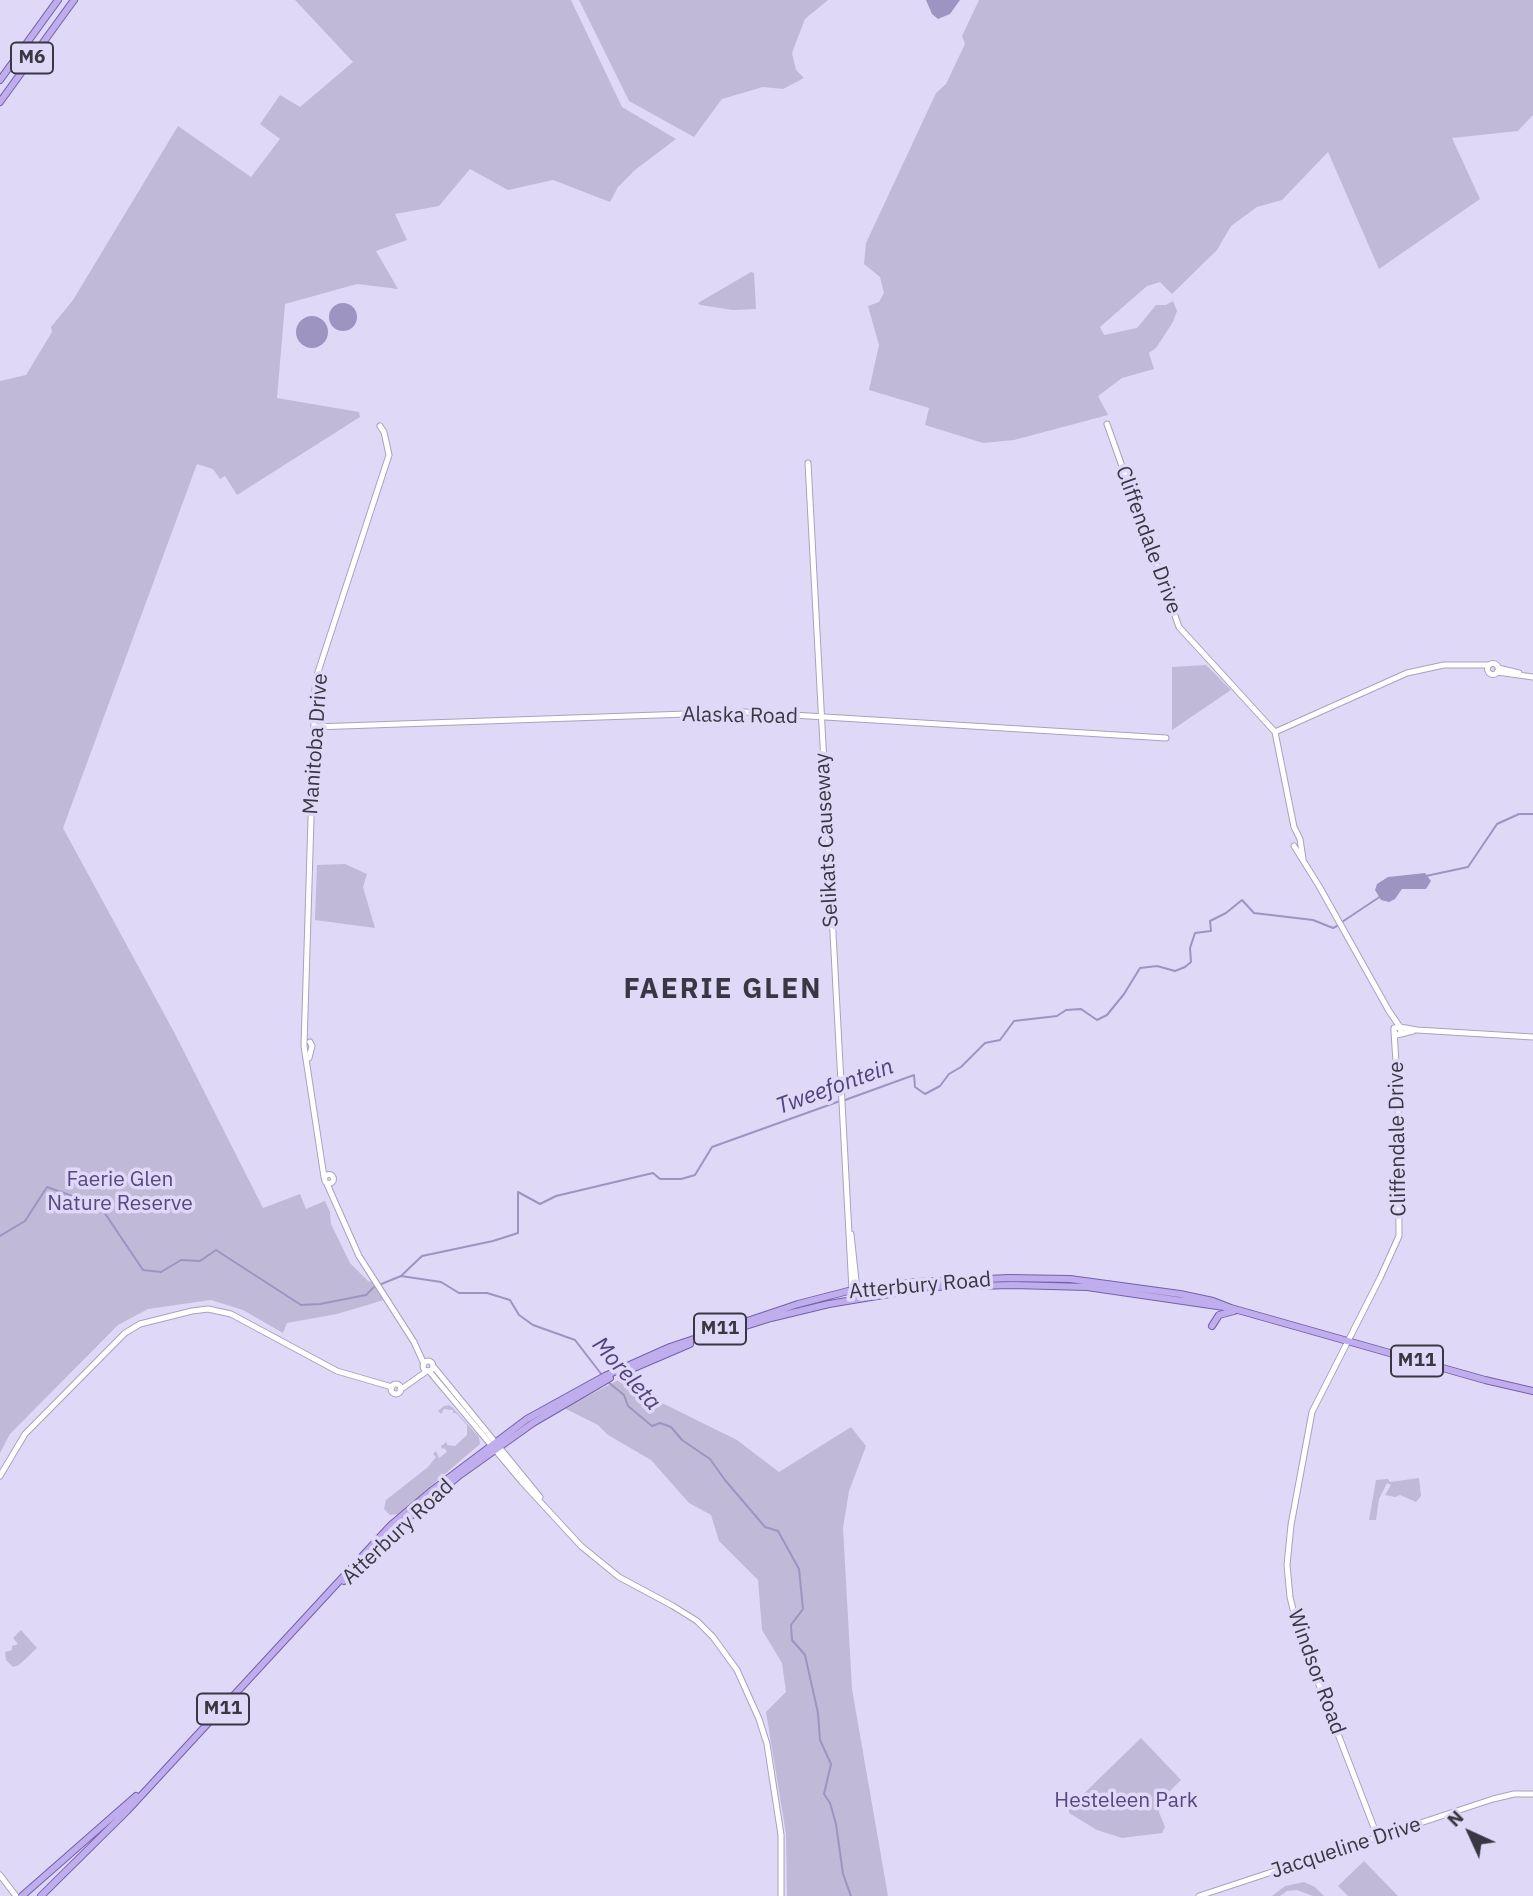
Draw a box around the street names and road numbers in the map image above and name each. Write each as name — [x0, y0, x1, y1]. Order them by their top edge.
road number: M6 — [11, 43, 53, 74]
street label: Cliffendale Drive — [1110, 463, 1186, 617]
street label: Manitoba Drive — [298, 673, 334, 815]
street label: Alaska Road — [682, 702, 798, 730]
street label: Selikats Causeway — [810, 752, 844, 928]
street label: Cliffendale Drive — [1384, 1061, 1412, 1217]
street label: Atterbury Road — [848, 1267, 992, 1305]
road number: M11 — [694, 1314, 746, 1344]
road number: M11 — [1391, 1345, 1443, 1376]
street label: Atterbury Road — [337, 1474, 459, 1590]
street label: Windsor Road — [1282, 1606, 1350, 1738]
road number: M11 — [197, 1694, 249, 1724]
street label: Jacqueline Drive — [1268, 1812, 1424, 1884]

